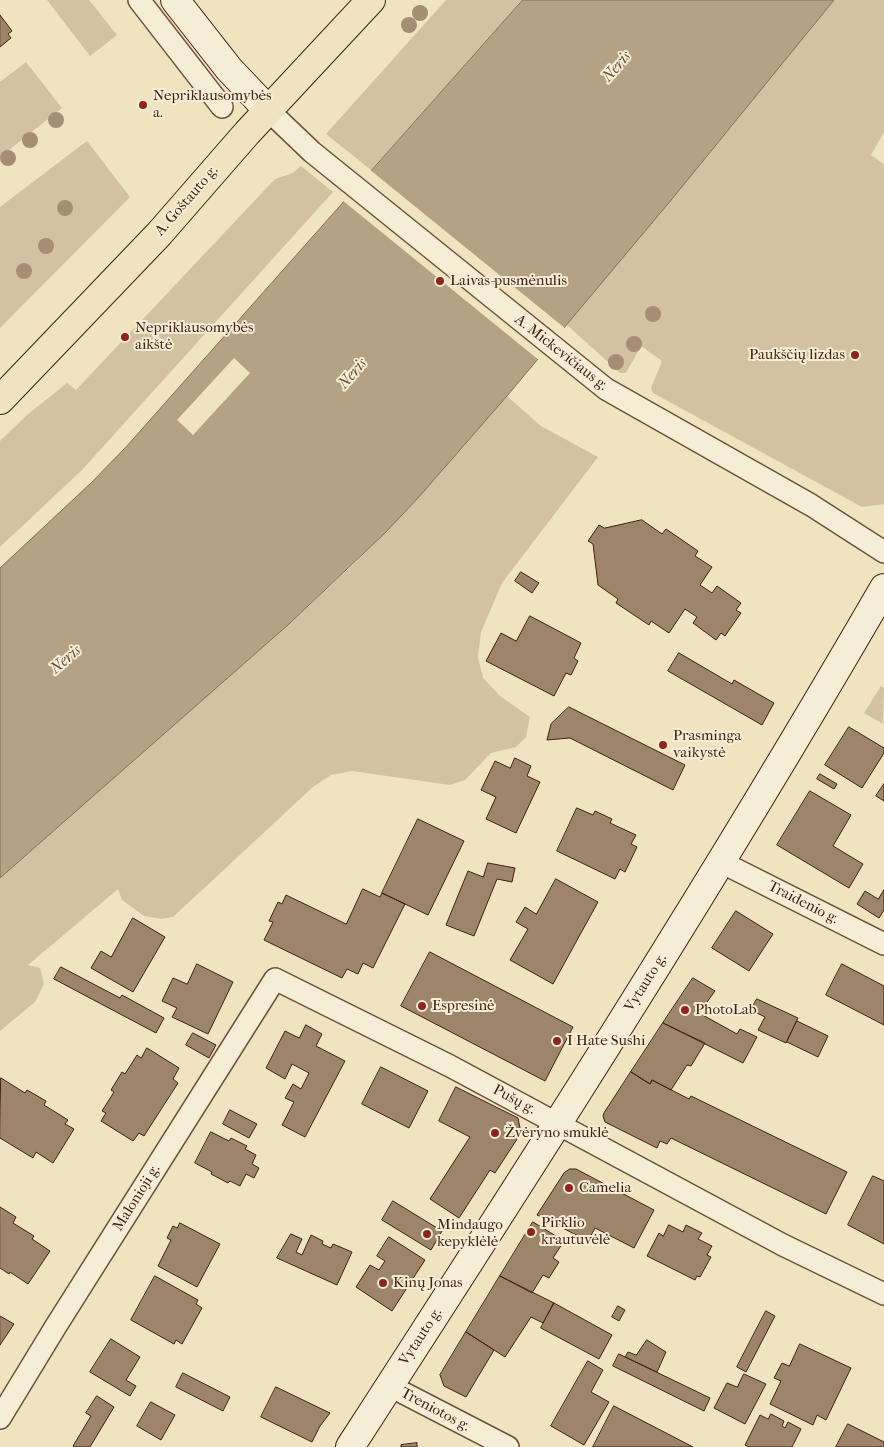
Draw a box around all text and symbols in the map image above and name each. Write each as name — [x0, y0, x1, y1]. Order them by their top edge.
water label: Neris — [598, 48, 636, 86]
place label: Nepriklausomybės a. — [153, 87, 272, 122]
marker: Nepriklausomybės a. — [137, 99, 149, 111]
street label: A. Goštauto g. — [151, 162, 223, 240]
place label: Laivas-pusmėnulis — [450, 272, 567, 290]
marker: Laivas-pusmėnulis — [434, 275, 446, 287]
street label: A. Mickevičiaus g. — [511, 311, 611, 395]
place label: Nepriklausomybės aikštė — [135, 319, 254, 354]
marker: Nepriklausomybės aikštė — [119, 331, 131, 343]
place label: Paukščių lizdas — [749, 346, 845, 364]
marker: Paukščių lizdas — [849, 349, 861, 361]
water label: Neris — [334, 355, 372, 393]
water label: Neris — [47, 641, 85, 679]
place label: Prasminga vaikystė — [673, 727, 741, 762]
marker: Prasminga vaikystė — [657, 739, 669, 751]
street label: Traidenio g. — [765, 877, 841, 929]
street label: Vytauto g. — [621, 951, 671, 1015]
place label: Espresinė — [432, 997, 494, 1015]
marker: Espresinė — [416, 1000, 428, 1012]
place label: PhotoLab — [695, 1001, 757, 1019]
marker: PhotoLab — [679, 1004, 691, 1016]
place label: I Hate Sushi — [567, 1032, 645, 1050]
marker: I Hate Sushi — [551, 1035, 563, 1047]
street label: Pušų g. — [490, 1081, 538, 1119]
place label: Žvėryno smuklė — [505, 1124, 609, 1142]
marker: Žvėryno smuklė — [489, 1127, 501, 1139]
street label: Malonioji g. — [109, 1161, 165, 1235]
place label: Camelia — [579, 1179, 631, 1197]
marker: Camelia — [563, 1182, 575, 1194]
place label: Pirklio krautuvėlė — [541, 1214, 610, 1249]
place label: Mindaugo kepyklėlė — [437, 1216, 503, 1251]
marker: Pirklio krautuvėlė — [525, 1226, 537, 1238]
marker: Mindaugo kepyklėlė — [421, 1228, 433, 1240]
place label: Kinų Jonas — [393, 1274, 463, 1292]
marker: Kinų Jonas — [377, 1277, 389, 1289]
street label: Vytauto g. — [396, 1305, 446, 1369]
street label: Treniotos g. — [397, 1384, 473, 1436]

